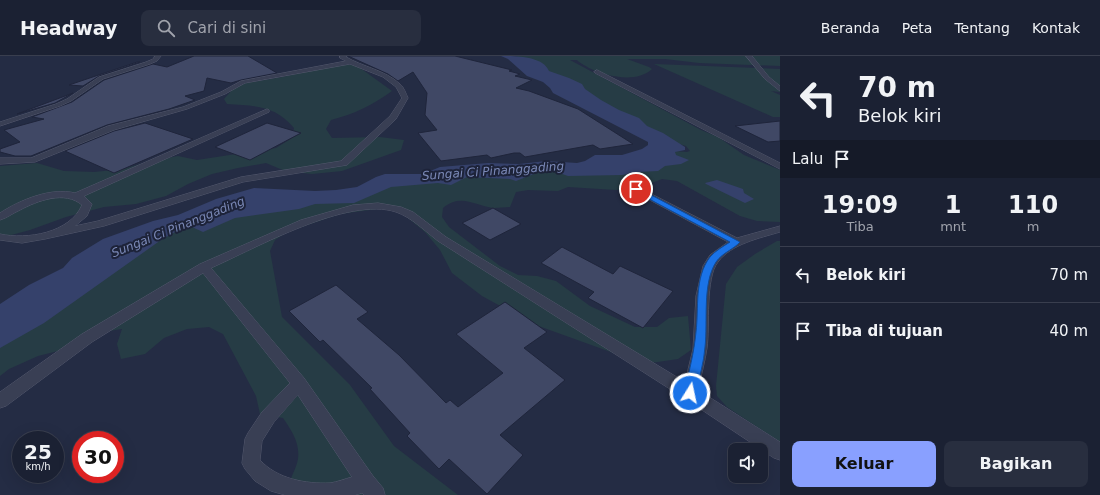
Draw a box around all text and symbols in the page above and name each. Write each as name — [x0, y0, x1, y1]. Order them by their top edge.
search box — [141, 10, 421, 46]
text: Headway — [20, 17, 117, 39]
icon: search — [155, 17, 177, 39]
text: Cari di sini — [187, 19, 266, 37]
text: Beranda — [821, 20, 880, 36]
text: Peta — [902, 20, 932, 36]
text: Tentang — [954, 20, 1010, 36]
text: Kontak — [1032, 20, 1080, 36]
text: 70 m — [858, 71, 936, 104]
icon: left — [792, 72, 844, 124]
text: Belok kiri — [858, 105, 941, 126]
icon: arrive — [831, 148, 853, 170]
text: Lalu — [792, 150, 823, 168]
water label: Sungai Ci Pinanggading — [421, 159, 565, 183]
pin — [619, 172, 653, 206]
icon: arrive — [625, 178, 647, 200]
text: 19:09 — [822, 191, 898, 219]
text: 1 — [945, 191, 961, 219]
text: 110 — [1008, 191, 1058, 219]
water label: Sungai Ci Pinanggading — [109, 194, 247, 260]
text: Tiba — [846, 219, 874, 234]
text: mnt — [940, 219, 966, 234]
text: m — [1027, 219, 1039, 234]
icon: left — [792, 264, 814, 286]
text: Belok kiri — [826, 266, 906, 284]
text: 70 m — [1050, 266, 1088, 284]
icon: arrive — [792, 320, 814, 342]
text: Tiba di tujuan — [826, 322, 943, 340]
text: 40 m — [1050, 322, 1088, 340]
position arrow — [669, 372, 711, 414]
speed limit sign: 30 — [72, 431, 124, 483]
text: 25 — [24, 440, 52, 464]
button: Keluar — [792, 441, 936, 487]
button: Bagikan — [944, 441, 1088, 487]
map controls — [728, 443, 768, 483]
button: sound — [728, 443, 768, 483]
text: km/h — [25, 461, 51, 472]

